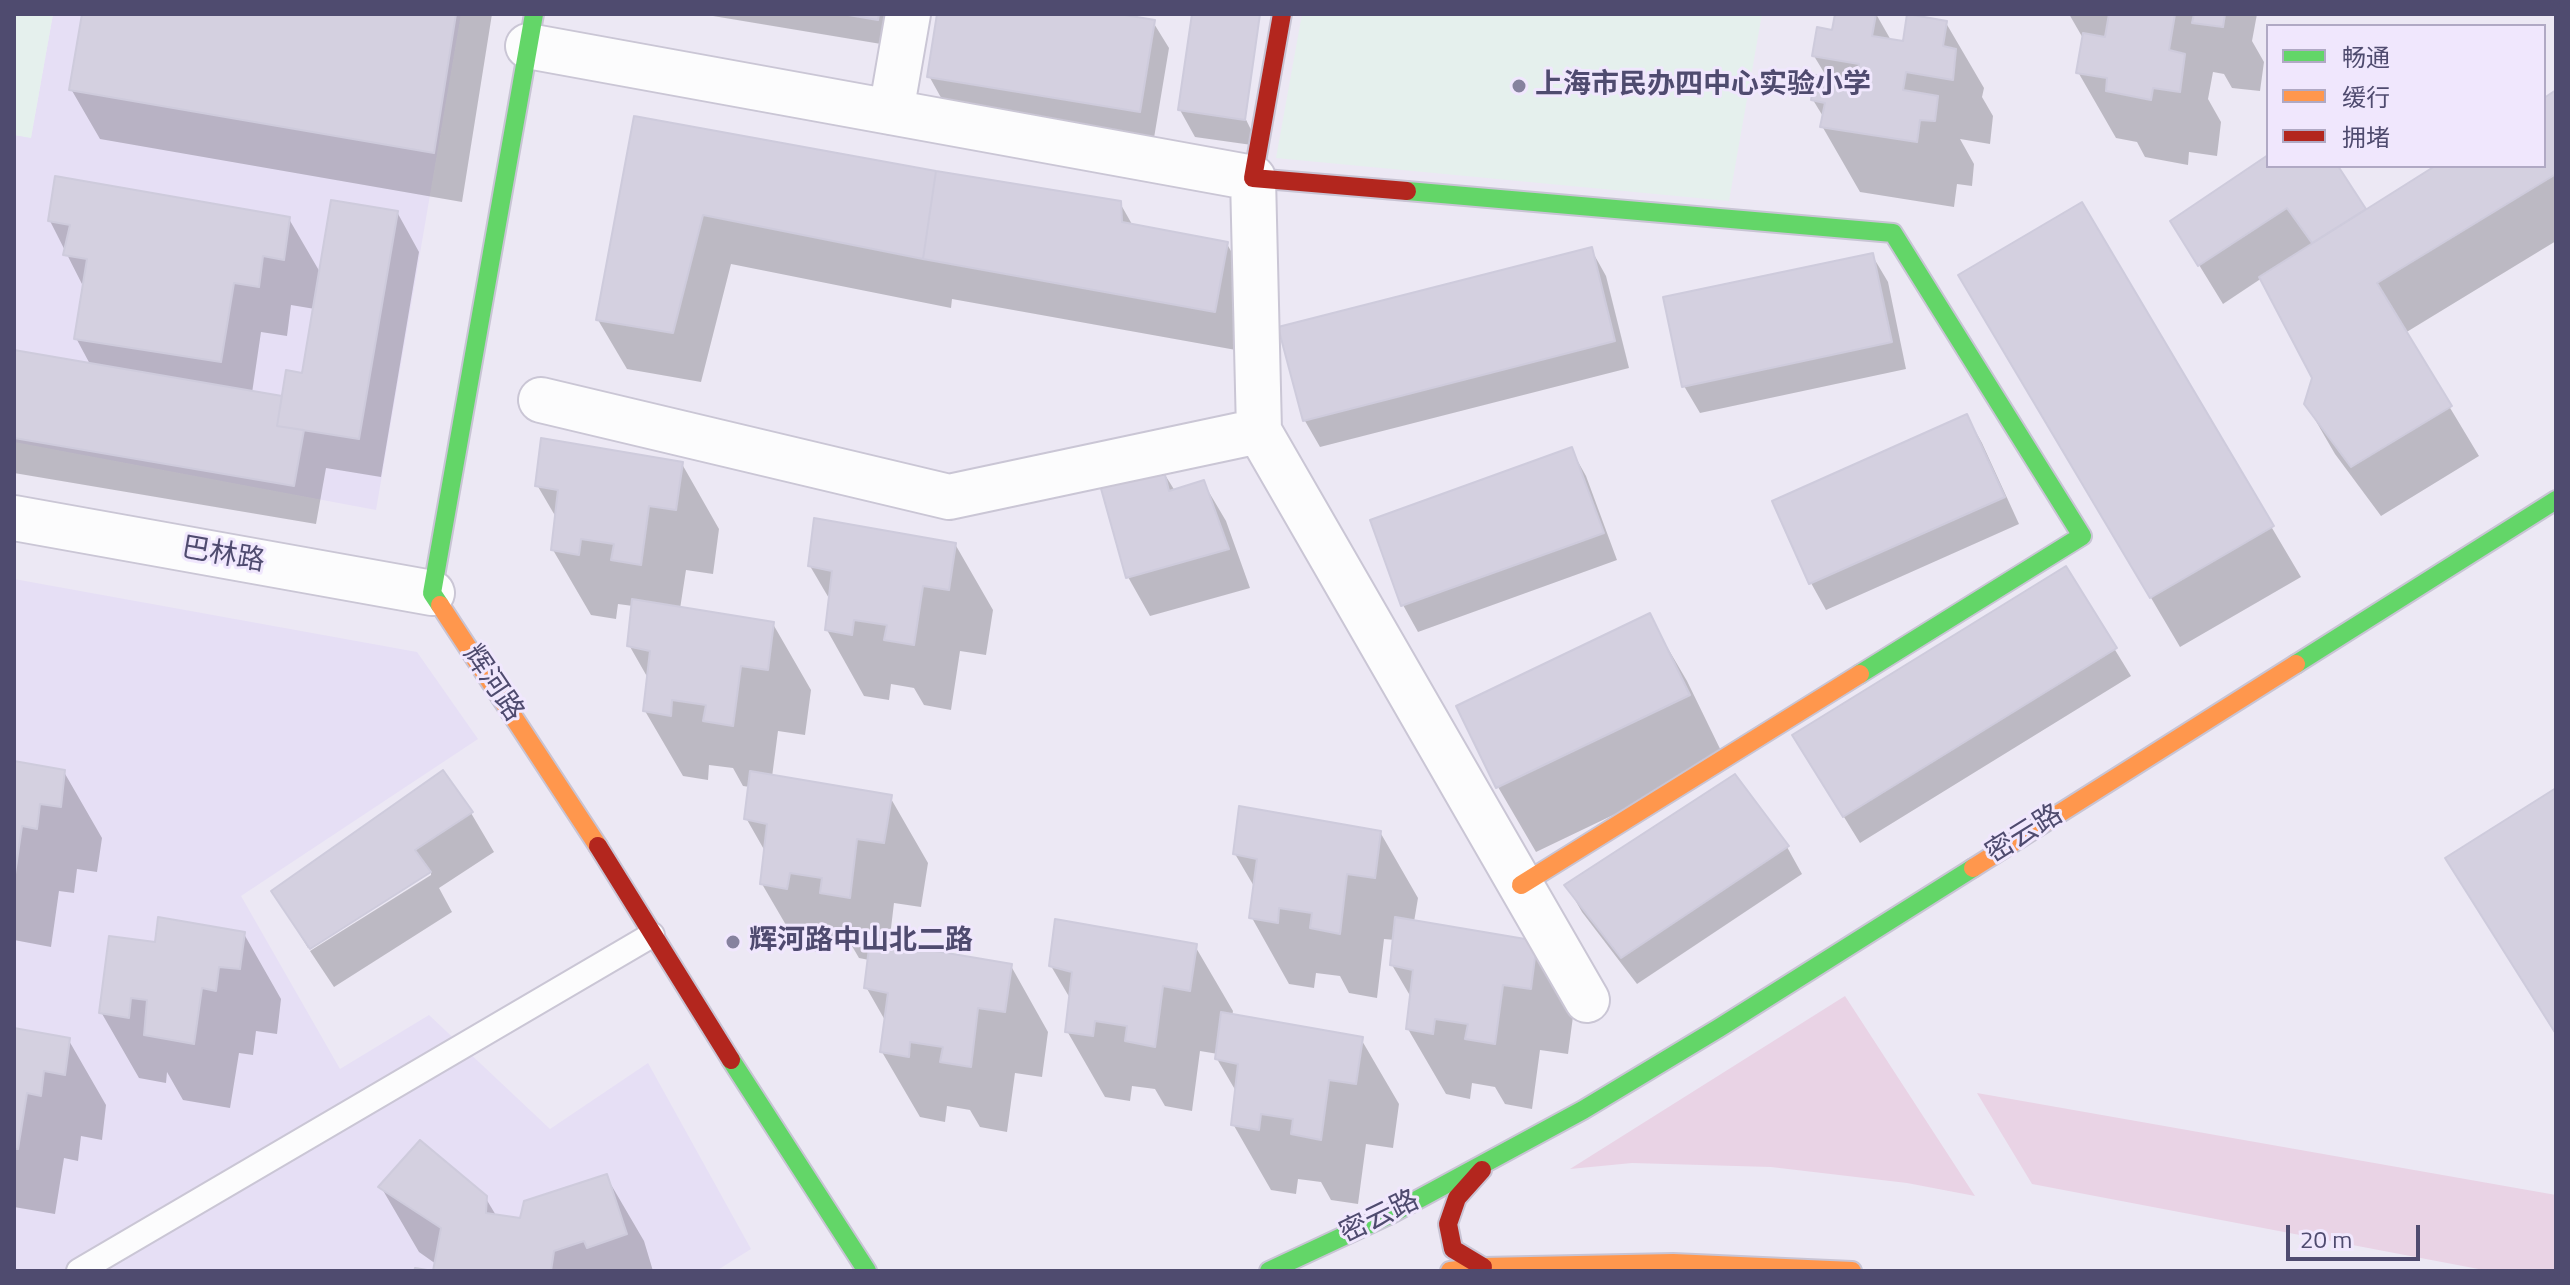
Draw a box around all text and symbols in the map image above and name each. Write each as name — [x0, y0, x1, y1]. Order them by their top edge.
legend — [2266, 24, 2546, 168]
text: 畅通 — [2342, 39, 2390, 75]
place label: 上海市民办四中心实验小学 — [1535, 69, 1871, 103]
marker: 上海市民办四中心实验小学 — [1510, 77, 1528, 95]
text: 缓行 — [2342, 79, 2390, 115]
text: 拥堵 — [2342, 119, 2390, 155]
street label: 巴林路 — [179, 532, 267, 580]
street label: 辉河路 — [455, 640, 529, 728]
street label: 密云路 — [1980, 798, 2070, 872]
place label: 辉河路中山北二路 — [749, 925, 973, 959]
marker: 辉河路中山北二路 — [724, 933, 742, 951]
street label: 密云路 — [1335, 1184, 1425, 1252]
scale bar — [2290, 1209, 2424, 1259]
text: 20 m — [2300, 1221, 2352, 1257]

